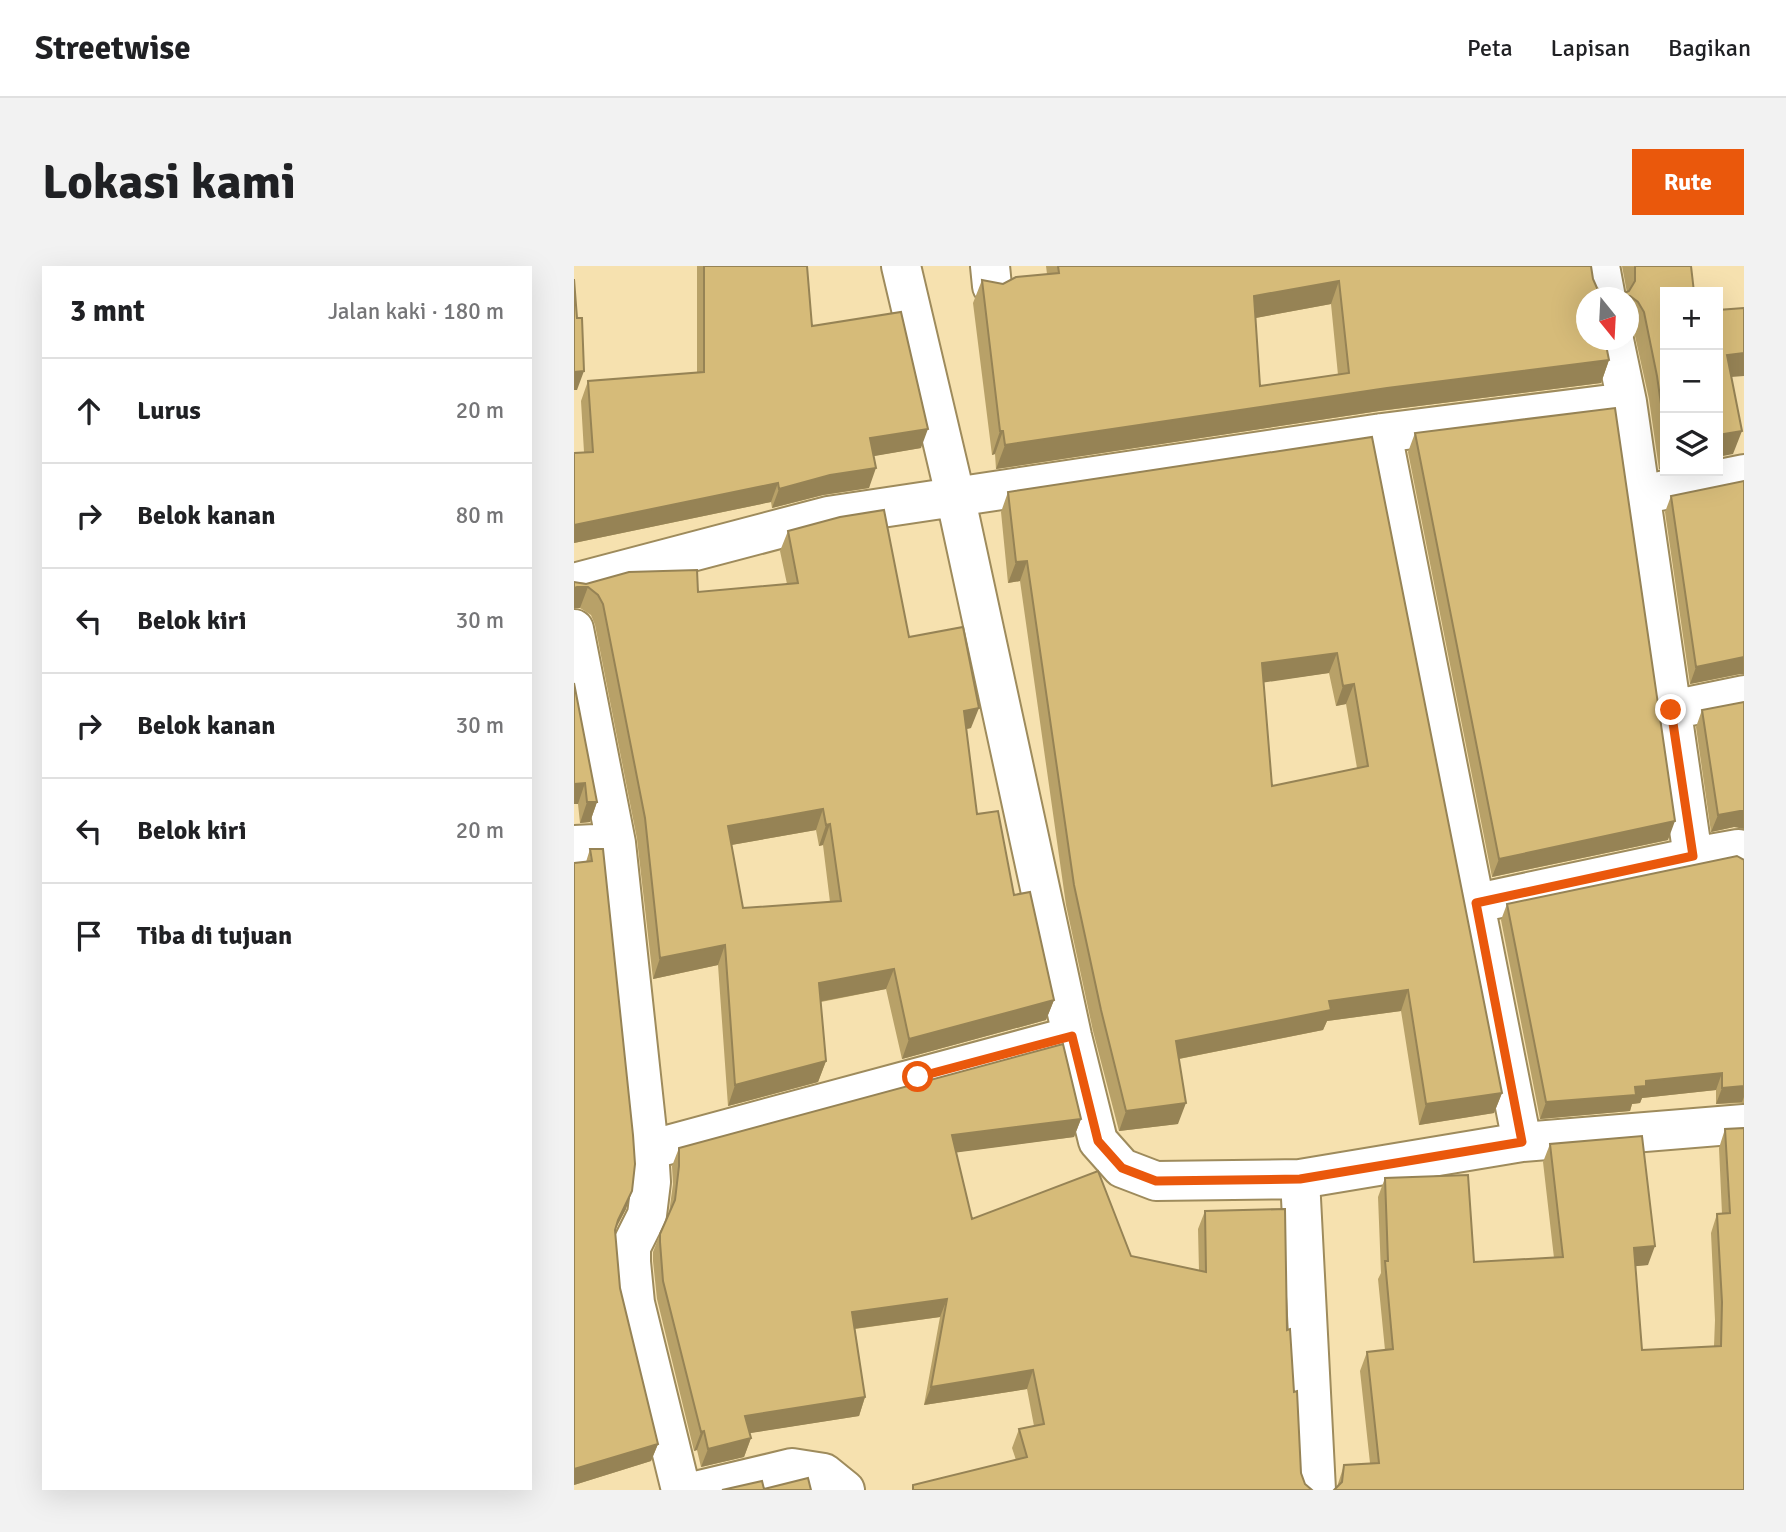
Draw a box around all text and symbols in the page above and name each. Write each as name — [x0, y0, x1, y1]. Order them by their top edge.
text: Streetwise — [35, 28, 191, 69]
text: Peta — [1467, 33, 1513, 63]
text: Lapisan — [1551, 33, 1630, 63]
text: Bagikan — [1668, 33, 1751, 63]
button: Rute — [1632, 149, 1744, 215]
text: Lokasi kami — [42, 152, 296, 212]
north arrow — [1576, 287, 1639, 350]
map controls — [1660, 287, 1723, 476]
button: + — [1660, 287, 1723, 350]
text: 3 mnt — [70, 293, 145, 330]
text: Jalan kaki · 180 m — [328, 297, 504, 326]
button: − — [1660, 350, 1723, 413]
icon: ahead — [70, 392, 108, 430]
text: Lurus — [137, 395, 201, 427]
text: 20 m — [456, 396, 504, 425]
button: layers — [1660, 413, 1723, 476]
icon: right — [70, 497, 108, 535]
text: Belok kanan — [137, 500, 275, 532]
text: 80 m — [456, 501, 504, 530]
icon: left — [70, 602, 108, 640]
text: Belok kiri — [137, 605, 246, 637]
text: 30 m — [456, 606, 504, 635]
route end — [1655, 694, 1686, 725]
icon: right — [70, 707, 108, 745]
text: Belok kanan — [137, 710, 275, 742]
text: 30 m — [456, 711, 504, 740]
icon: left — [70, 812, 108, 850]
text: Belok kiri — [137, 815, 246, 847]
text: 20 m — [456, 816, 504, 845]
icon: arrive — [70, 917, 108, 955]
text: Tiba di tujuan — [137, 920, 292, 952]
route start — [902, 1061, 933, 1092]

